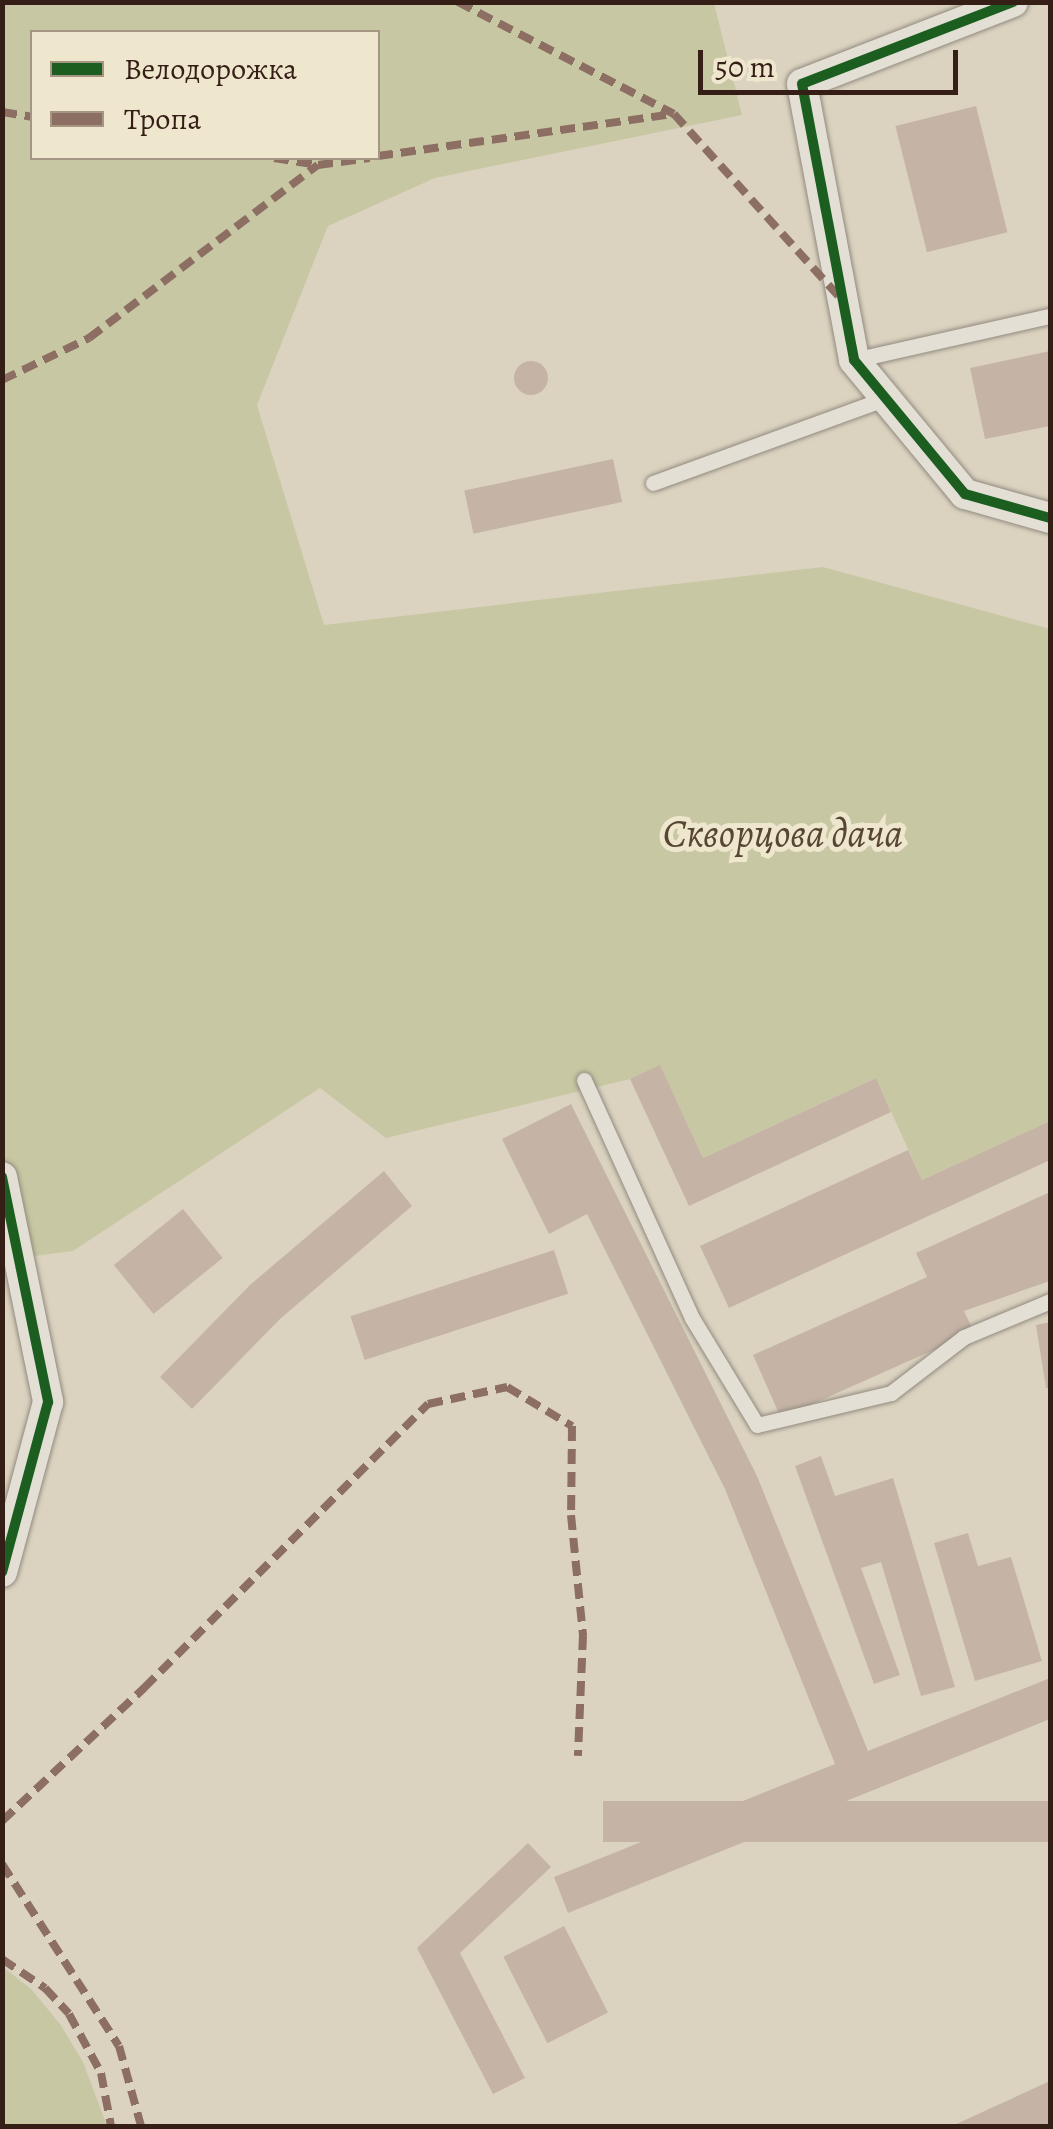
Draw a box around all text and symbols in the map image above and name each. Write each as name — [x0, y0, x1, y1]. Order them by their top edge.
legend — [30, 30, 380, 160]
scale bar — [703, 30, 963, 92]
text: 50 m — [715, 47, 775, 87]
text: Велодорожка — [124, 49, 297, 89]
text: Тропа — [124, 99, 201, 139]
park label: Скворцова дача — [663, 810, 903, 858]

